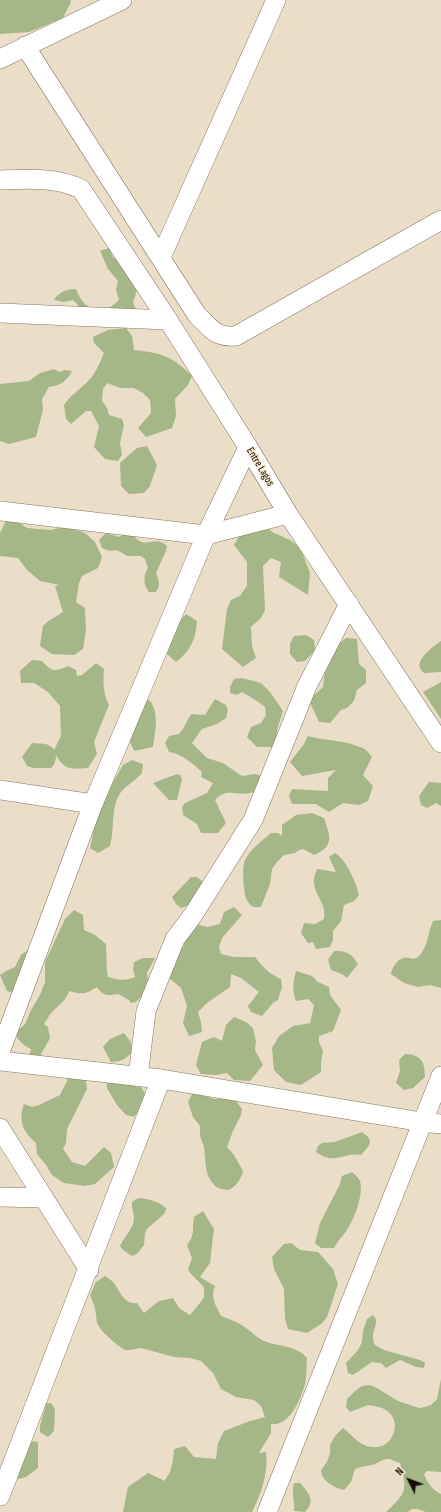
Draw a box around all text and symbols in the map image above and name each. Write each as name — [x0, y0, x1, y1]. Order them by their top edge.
street label: Entre Lagos — [243, 445, 277, 489]
north arrow — [389, 1460, 429, 1500]
text: N — [393, 1465, 407, 1478]

